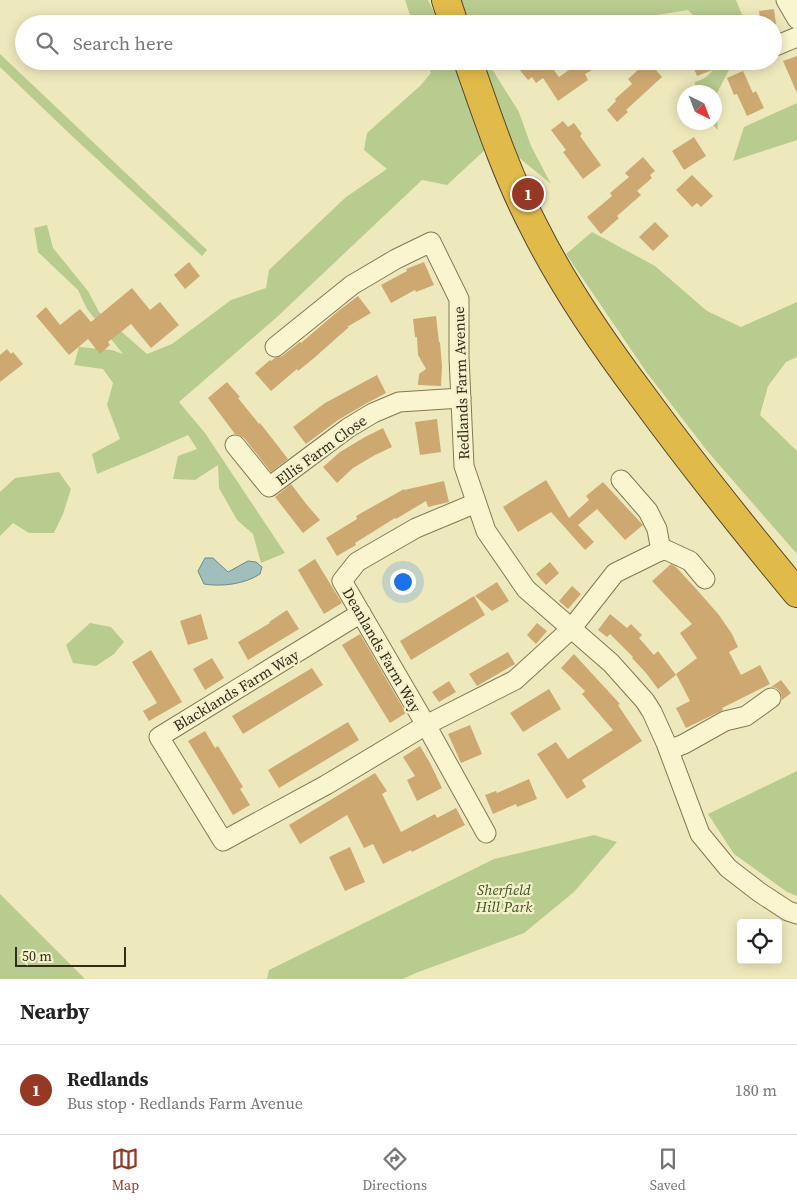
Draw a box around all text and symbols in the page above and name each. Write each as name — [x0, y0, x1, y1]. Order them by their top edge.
search box — [15, 15, 782, 70]
icon: search — [33, 29, 61, 57]
text: Search here — [73, 30, 173, 56]
north arrow — [677, 85, 722, 130]
pin: 1 — [512, 175, 544, 213]
street label: Redlands Farm Avenue — [448, 306, 474, 460]
street label: Ellis Farm Close — [271, 410, 371, 490]
your location — [390, 569, 416, 595]
street label: Deanlands Farm Way — [338, 584, 427, 717]
street label: Blacklands Farm Way — [169, 644, 303, 736]
park label: Sherfield Hill Park — [475, 879, 533, 917]
map controls — [737, 919, 782, 964]
button: locate — [737, 919, 782, 964]
scale bar — [15, 944, 126, 967]
text: 50 m — [22, 946, 52, 966]
text: Nearby — [20, 997, 90, 1026]
text: Redlands — [67, 1066, 148, 1092]
text: 1 — [32, 1079, 40, 1101]
text: 180 m — [735, 1079, 777, 1101]
text: Bus stop · Redlands Farm Avenue — [67, 1092, 303, 1114]
tab: Map — [111, 1145, 139, 1195]
tab: Directions — [362, 1145, 427, 1195]
tab: Saved — [650, 1145, 686, 1195]

